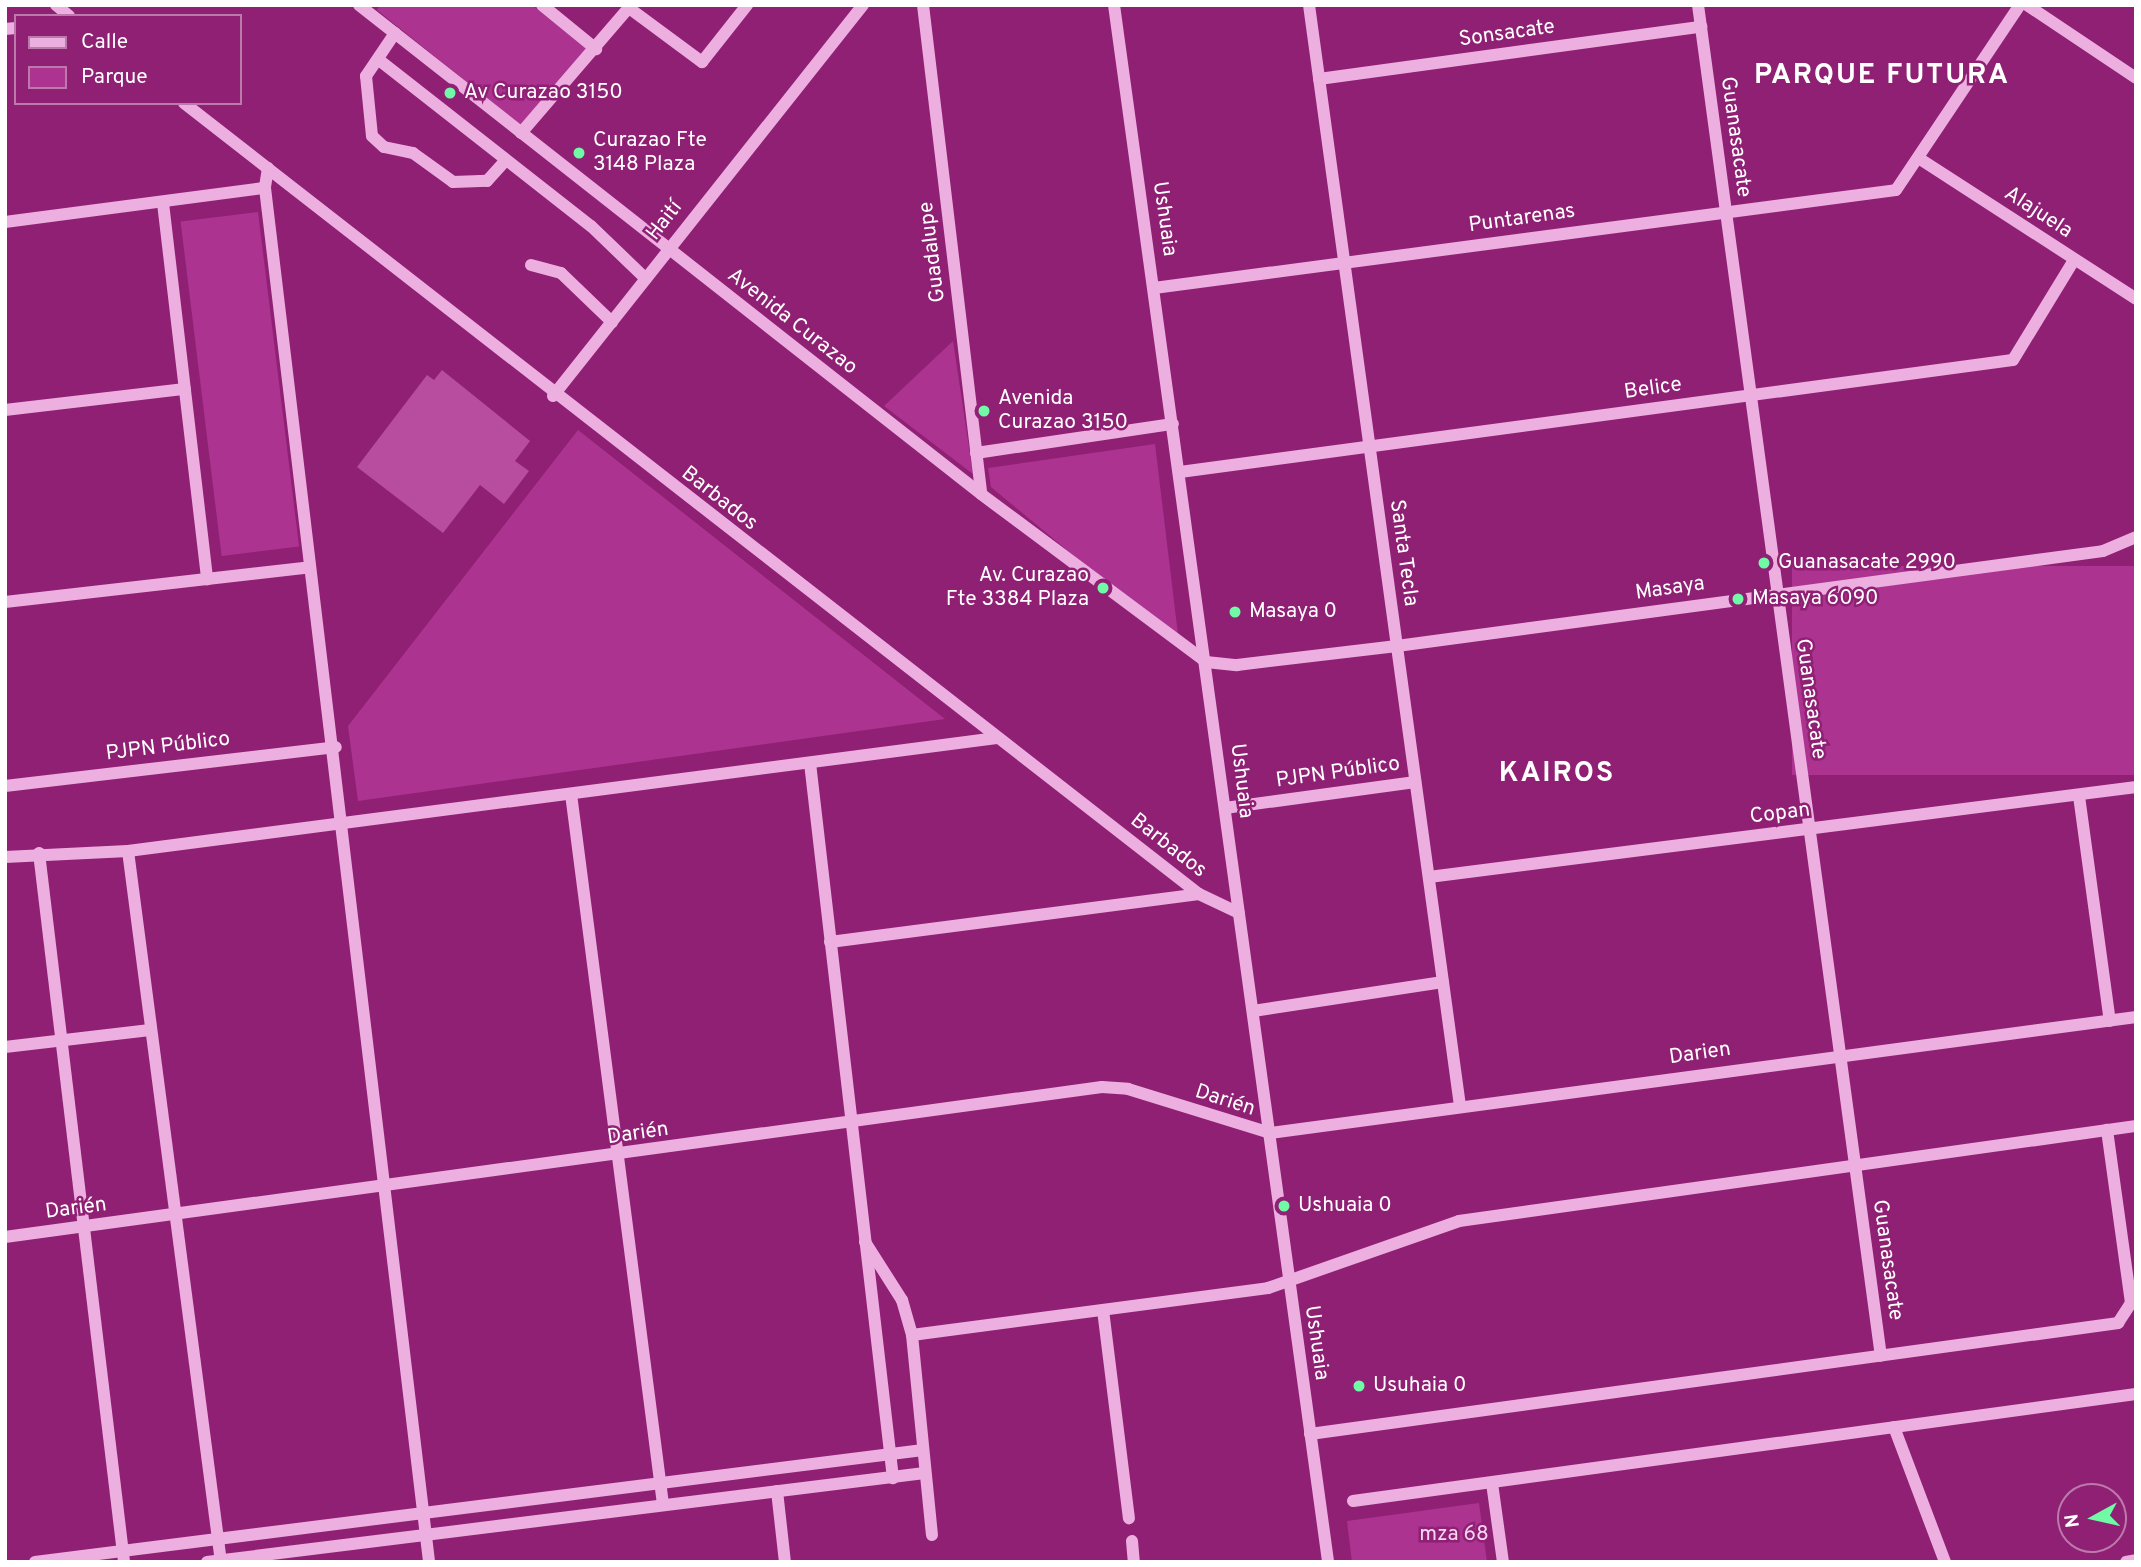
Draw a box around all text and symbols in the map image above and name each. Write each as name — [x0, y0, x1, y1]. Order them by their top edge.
legend — [14, 14, 242, 105]
street label: Sonsacate — [1457, 15, 1557, 53]
text: Calle — [81, 29, 128, 56]
district label: PARQUE FUTURA — [1756, 59, 2008, 93]
text: Parque — [81, 64, 148, 91]
street label: Guanasacate — [1714, 75, 1756, 199]
place label: Av Curazao 3150 — [464, 80, 623, 106]
marker: Av Curazao 3150 — [442, 85, 458, 101]
place label: Curazao Fte 3148 Plaza — [593, 128, 707, 178]
marker: Curazao Fte 3148 Plaza — [571, 145, 587, 161]
street label: Ushuaia — [1146, 180, 1182, 258]
street label: Alajuela — [1999, 182, 2077, 244]
street label: Haití — [642, 196, 688, 246]
street label: Puntarenas — [1467, 199, 1577, 239]
street label: Guadalupe — [914, 200, 952, 304]
street label: Avenida Curazao — [722, 263, 862, 381]
street label: Belice — [1622, 372, 1684, 406]
place label: Avenida Curazao 3150 — [998, 386, 1128, 436]
marker: Avenida Curazao 3150 — [976, 403, 992, 419]
street label: Barbados — [676, 461, 762, 537]
street label: Santa Tecla — [1383, 498, 1423, 608]
place label: Guanasacate 2990 — [1778, 550, 1956, 576]
marker: Guanasacate 2990 — [1756, 555, 1772, 571]
place label: Av. Curazao Fte 3384 Plaza — [946, 563, 1089, 613]
street label: Masaya — [1634, 572, 1706, 606]
marker: Av. Curazao Fte 3384 Plaza — [1095, 580, 1111, 596]
place label: Masaya 6090 — [1752, 586, 1878, 612]
marker: Masaya 6090 — [1730, 591, 1746, 607]
place label: Masaya 0 — [1249, 599, 1337, 625]
marker: Masaya 0 — [1227, 604, 1243, 620]
street label: Guanasacate — [1789, 637, 1831, 761]
street label: PJPN Público — [104, 727, 232, 767]
street label: Ushuaia — [1224, 742, 1258, 820]
street label: PJPN Público — [1274, 752, 1402, 794]
district label: KAIROS — [1500, 757, 1614, 791]
street label: Copan — [1748, 798, 1812, 830]
street label: Barbados — [1125, 808, 1211, 884]
street label: Darien — [1668, 1037, 1732, 1071]
street label: Darién — [1192, 1079, 1258, 1123]
street label: Darién — [606, 1117, 670, 1151]
street label: Darién — [44, 1193, 108, 1225]
place label: Ushuaia 0 — [1298, 1193, 1392, 1219]
marker: Ushuaia 0 — [1276, 1198, 1292, 1214]
street label: Guanasacate — [1866, 1198, 1908, 1322]
street label: Ushuaia — [1298, 1304, 1334, 1382]
place label: Usuhaia 0 — [1373, 1373, 1467, 1399]
marker: Usuhaia 0 — [1351, 1378, 1367, 1394]
north arrow — [2057, 1483, 2127, 1553]
text: N — [2060, 1512, 2086, 1529]
park label: mza 68 — [1419, 1522, 1489, 1548]

